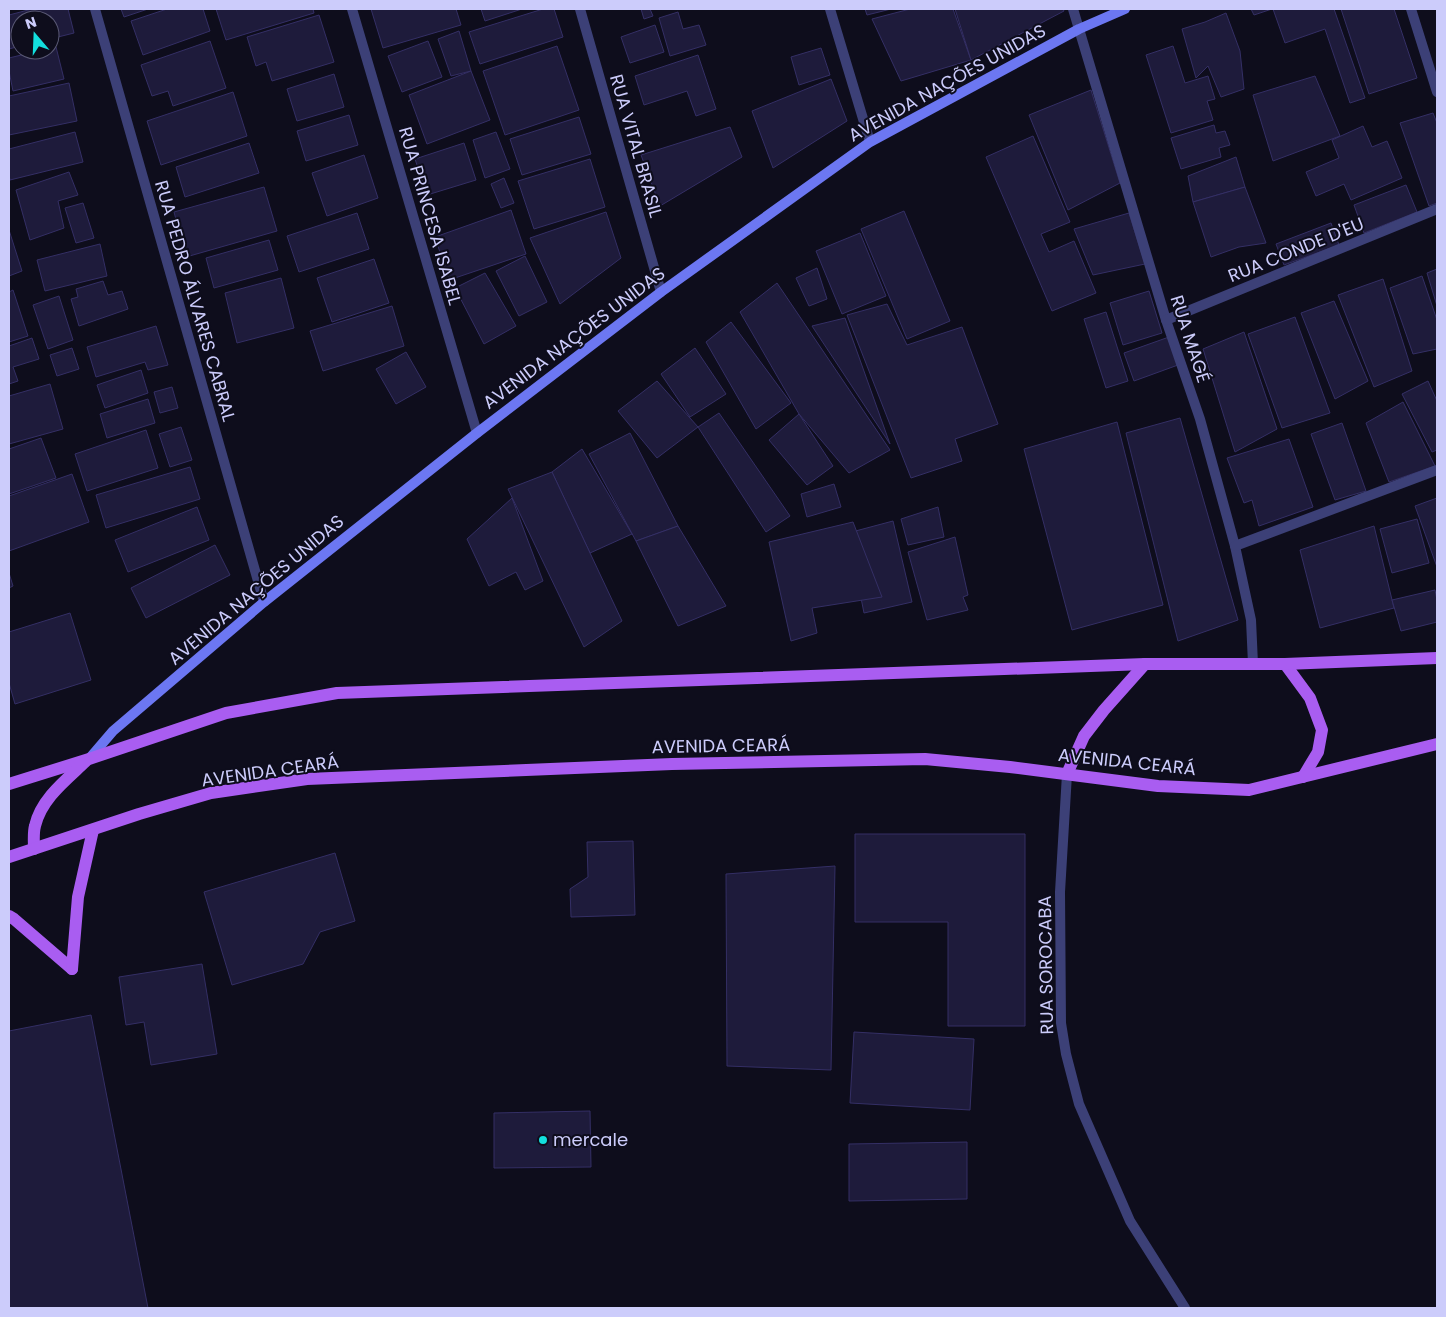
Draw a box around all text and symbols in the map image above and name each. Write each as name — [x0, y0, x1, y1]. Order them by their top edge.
north arrow — [10, 10, 60, 60]
text: N — [23, 12, 39, 34]
street label: AVENIDA NAÇÕES UNIDAS — [843, 18, 1050, 147]
street label: RUA VITAL BRASIL — [604, 71, 669, 221]
street label: RUA PRINCESA ISABEL — [393, 124, 468, 308]
street label: RUA PEDRO ÁLVARES CABRAL — [149, 177, 242, 425]
street label: RUA CONDE D'EU — [1224, 211, 1367, 288]
street label: AVENIDA NAÇÕES UNIDAS — [477, 261, 670, 414]
street label: RUA MAGÉ — [1165, 292, 1216, 386]
street label: AVENIDA NAÇÕES UNIDAS — [162, 509, 349, 671]
street label: AVENIDA CEARÁ — [651, 732, 791, 759]
street label: AVENIDA CEARÁ — [1057, 742, 1197, 781]
street label: AVENIDA CEARÁ — [200, 748, 340, 793]
street label: RUA SOROCABA — [1032, 895, 1059, 1035]
place label: mercale — [553, 1127, 628, 1152]
marker: mercale — [537, 1134, 549, 1146]

